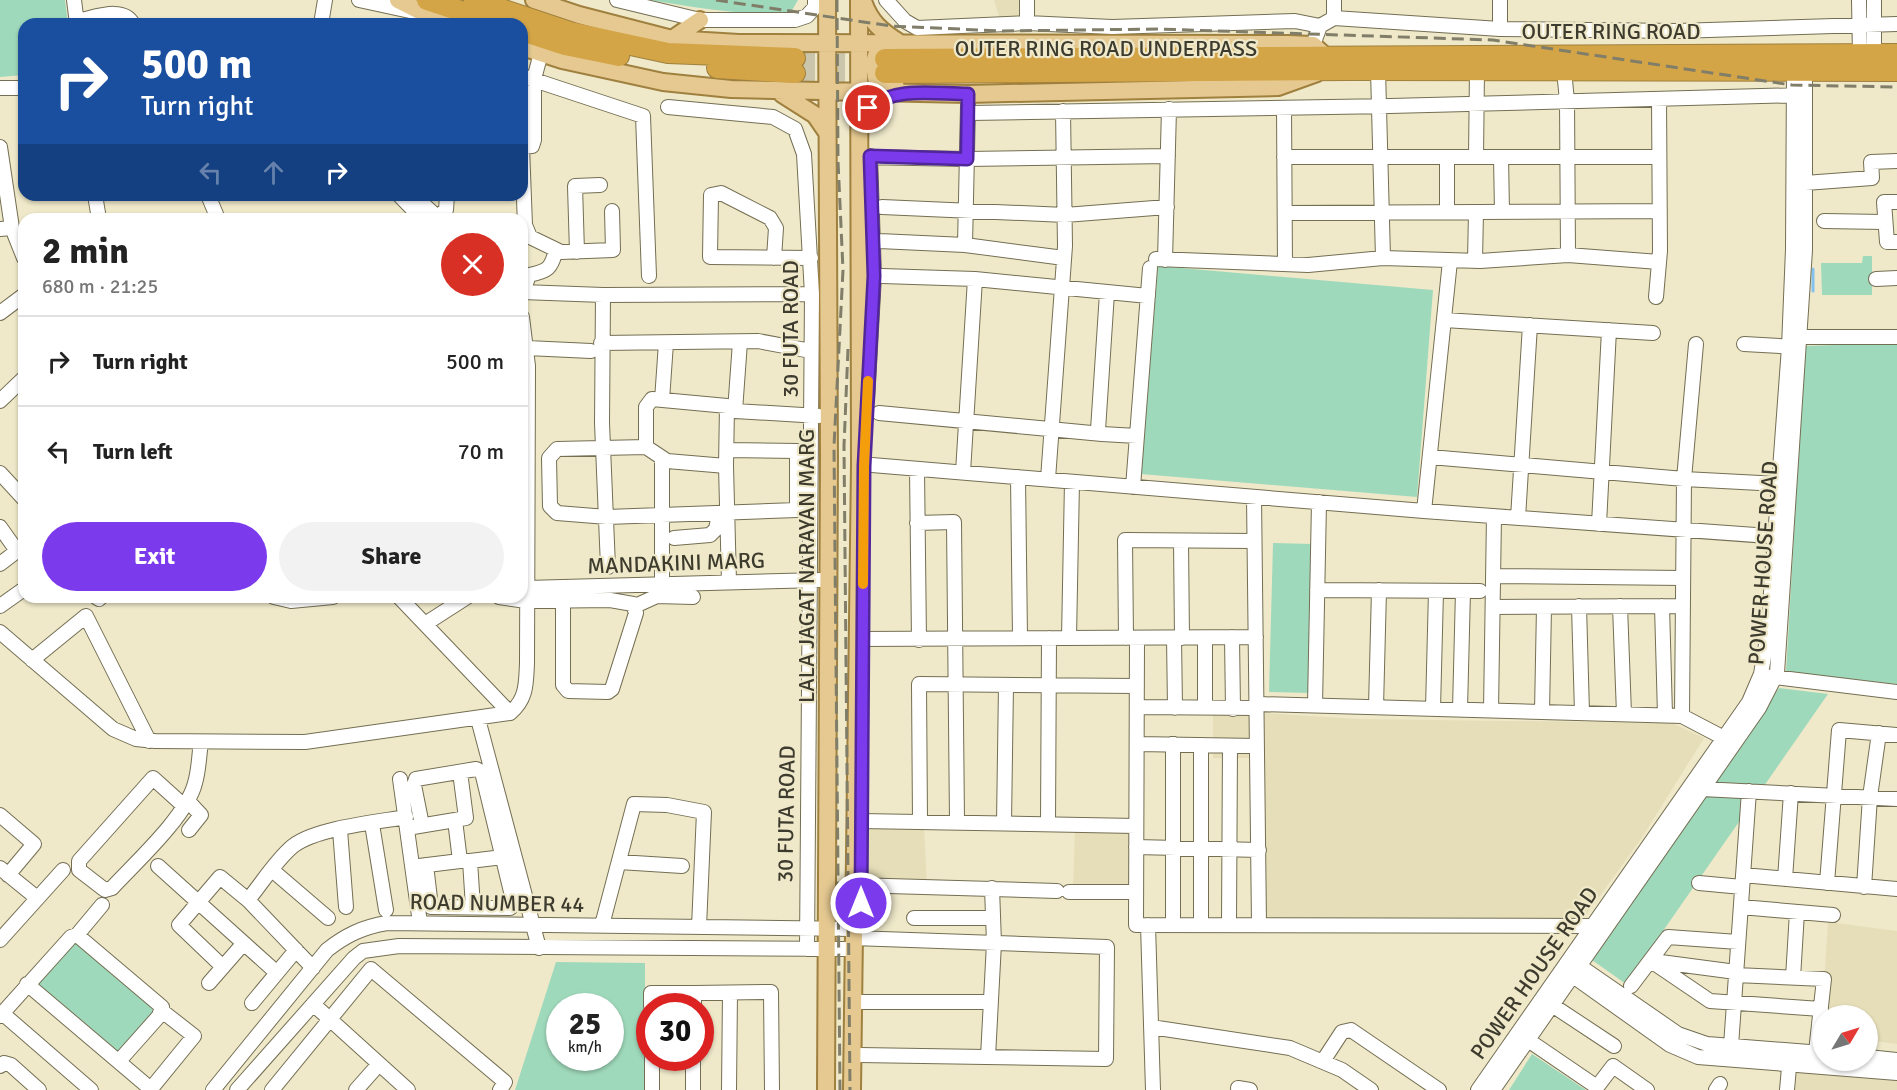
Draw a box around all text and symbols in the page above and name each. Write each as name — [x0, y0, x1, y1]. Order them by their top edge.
street label: OUTER RING ROAD — [1522, 18, 1700, 45]
street label: OUTER RING ROAD UNDERPASS — [955, 35, 1257, 62]
text: 500 m — [141, 39, 252, 90]
icon: right — [42, 42, 120, 120]
pin — [842, 82, 893, 133]
text: Turn right — [141, 90, 254, 123]
icon: arrive — [851, 91, 884, 124]
icon: left — [194, 156, 227, 189]
icon: ahead — [257, 156, 290, 189]
icon: right — [320, 156, 353, 189]
text: 2 min — [42, 229, 129, 274]
button: close — [441, 233, 504, 296]
street label: 30 FUTA ROAD — [777, 260, 804, 398]
text: 680 m · 21:25 — [42, 274, 158, 299]
icon: right — [42, 345, 75, 378]
text: Turn right — [93, 348, 188, 375]
text: 500 m — [446, 348, 504, 375]
street label: LALA JAGAT NARAYAN MARG — [793, 429, 820, 703]
icon: left — [42, 435, 75, 468]
text: Turn left — [93, 438, 173, 465]
text: 70 m — [458, 438, 504, 465]
street label: POWER HOUSE ROAD — [1742, 460, 1784, 666]
button: Exit — [42, 522, 267, 591]
button: Share — [279, 522, 504, 591]
street label: MANDAKINI MARG — [587, 546, 765, 580]
street label: 30 FUTA ROAD — [771, 745, 801, 883]
position arrow — [829, 871, 893, 935]
street label: POWER HOUSE ROAD — [1464, 882, 1604, 1064]
street label: ROAD NUMBER 44 — [409, 888, 585, 918]
speed limit sign: 30 — [636, 993, 714, 1071]
north arrow — [1812, 1005, 1878, 1071]
map controls — [1812, 1005, 1878, 1071]
text: 25 — [569, 1006, 601, 1043]
text: km/h — [568, 1038, 602, 1056]

